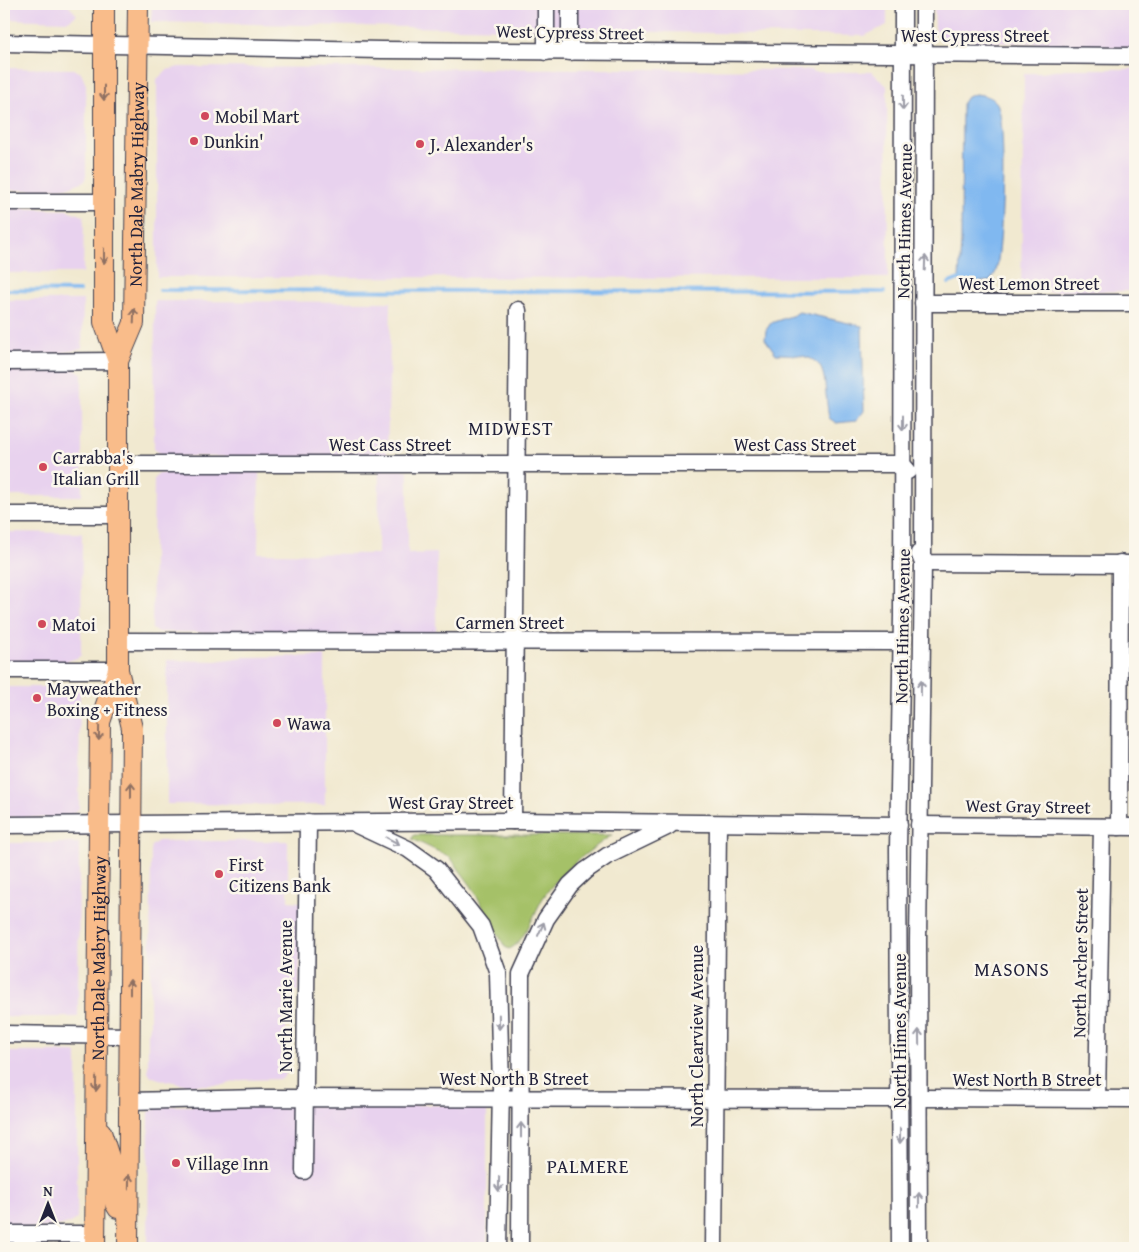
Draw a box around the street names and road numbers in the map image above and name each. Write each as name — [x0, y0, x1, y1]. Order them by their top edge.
street label: West Cypress Street — [496, 17, 645, 47]
street label: West Cypress Street — [901, 22, 1050, 49]
street label: North Dale Mabry Highway — [121, 82, 151, 287]
street label: North Himes Avenue — [889, 143, 919, 299]
street label: West Lemon Street — [958, 270, 1100, 297]
street label: West Cass Street — [329, 431, 452, 458]
street label: West Cass Street — [734, 431, 857, 458]
street label: North Himes Avenue — [887, 548, 917, 704]
street label: Carmen Street — [456, 609, 565, 636]
street label: West Gray Street — [388, 789, 514, 816]
street label: West Gray Street — [965, 791, 1092, 821]
street label: North Dale Mabry Highway — [83, 855, 112, 1061]
street label: North Archer Street — [1065, 887, 1095, 1038]
street label: North Marie Avenue — [272, 920, 299, 1072]
street label: North Clearview Avenue — [683, 945, 710, 1127]
street label: North Himes Avenue — [886, 953, 913, 1109]
street label: West North B Street — [439, 1065, 589, 1092]
street label: West North B Street — [952, 1066, 1102, 1093]

